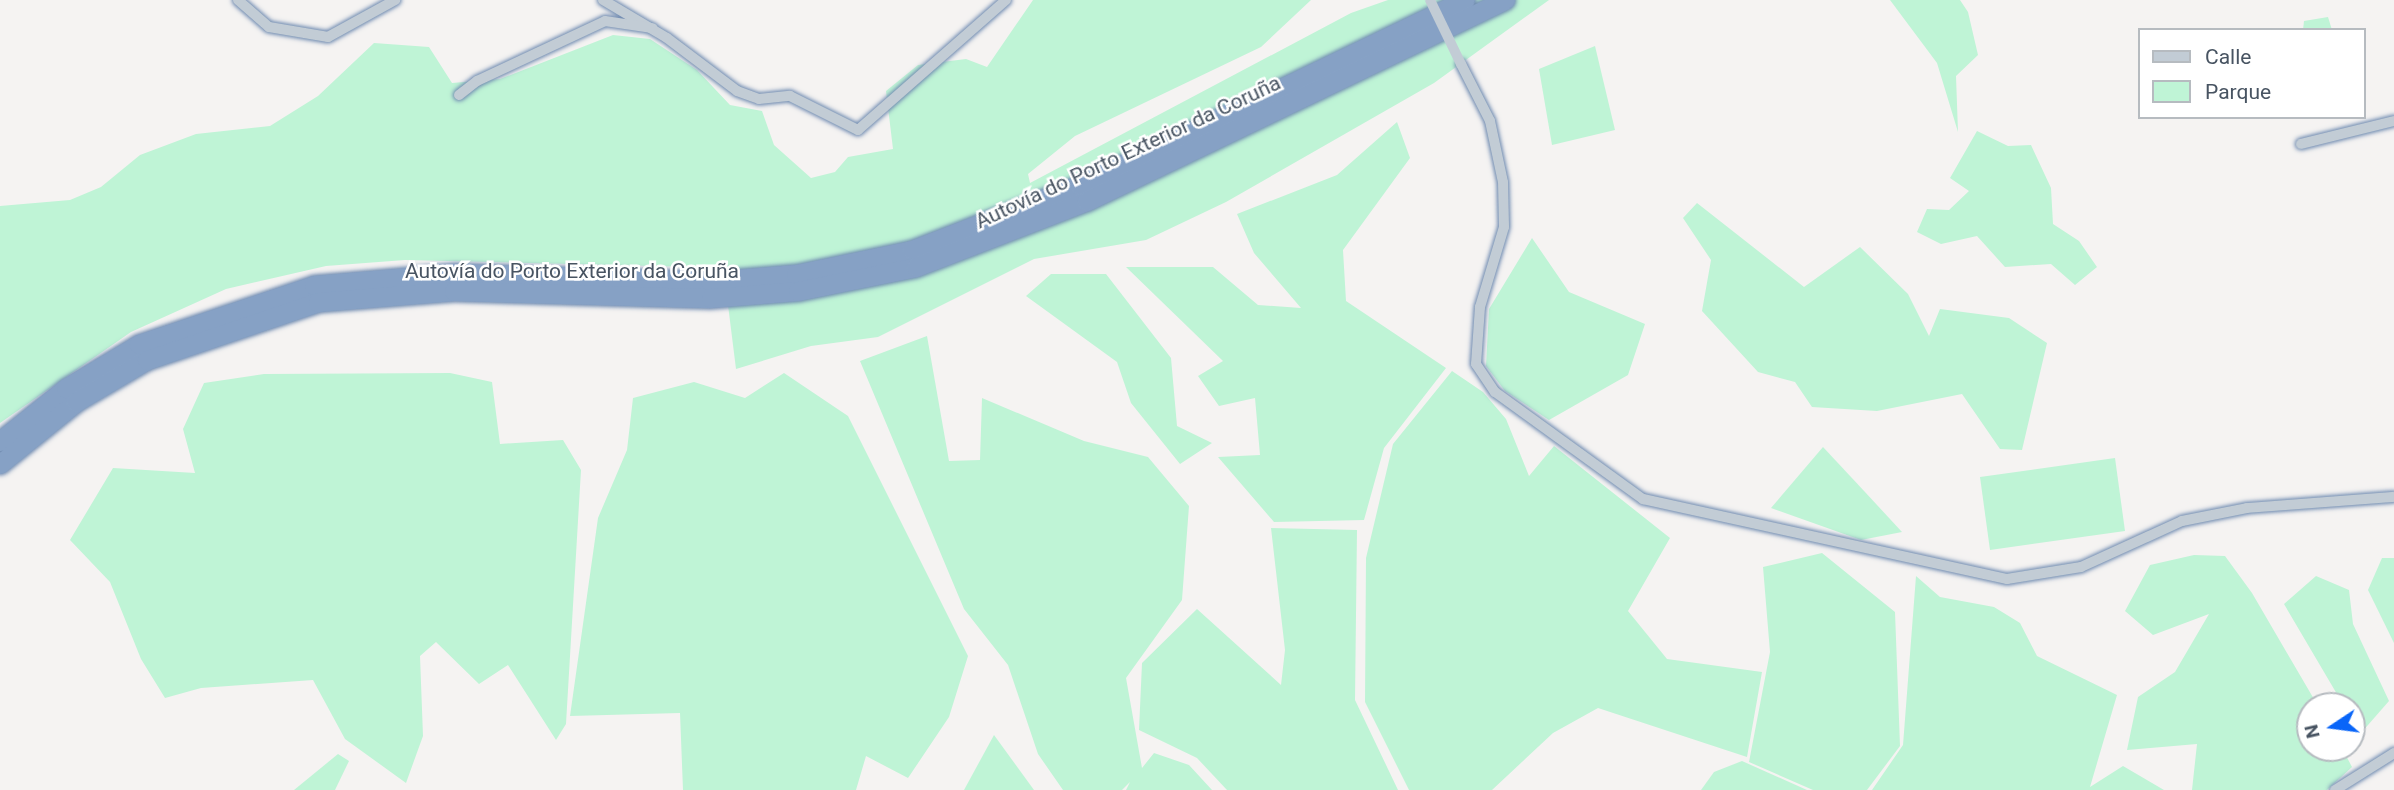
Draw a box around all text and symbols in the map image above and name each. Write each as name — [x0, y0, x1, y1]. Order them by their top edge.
legend — [2138, 28, 2366, 119]
text: Calle — [2205, 45, 2251, 69]
street label: Autovía do Porto Exterior da Coruña — [971, 70, 1285, 234]
text: Parque — [2205, 80, 2271, 104]
street label: Autovía do Porto Exterior da Coruña — [405, 258, 739, 284]
north arrow — [2296, 692, 2366, 762]
text: N — [2299, 722, 2325, 741]

